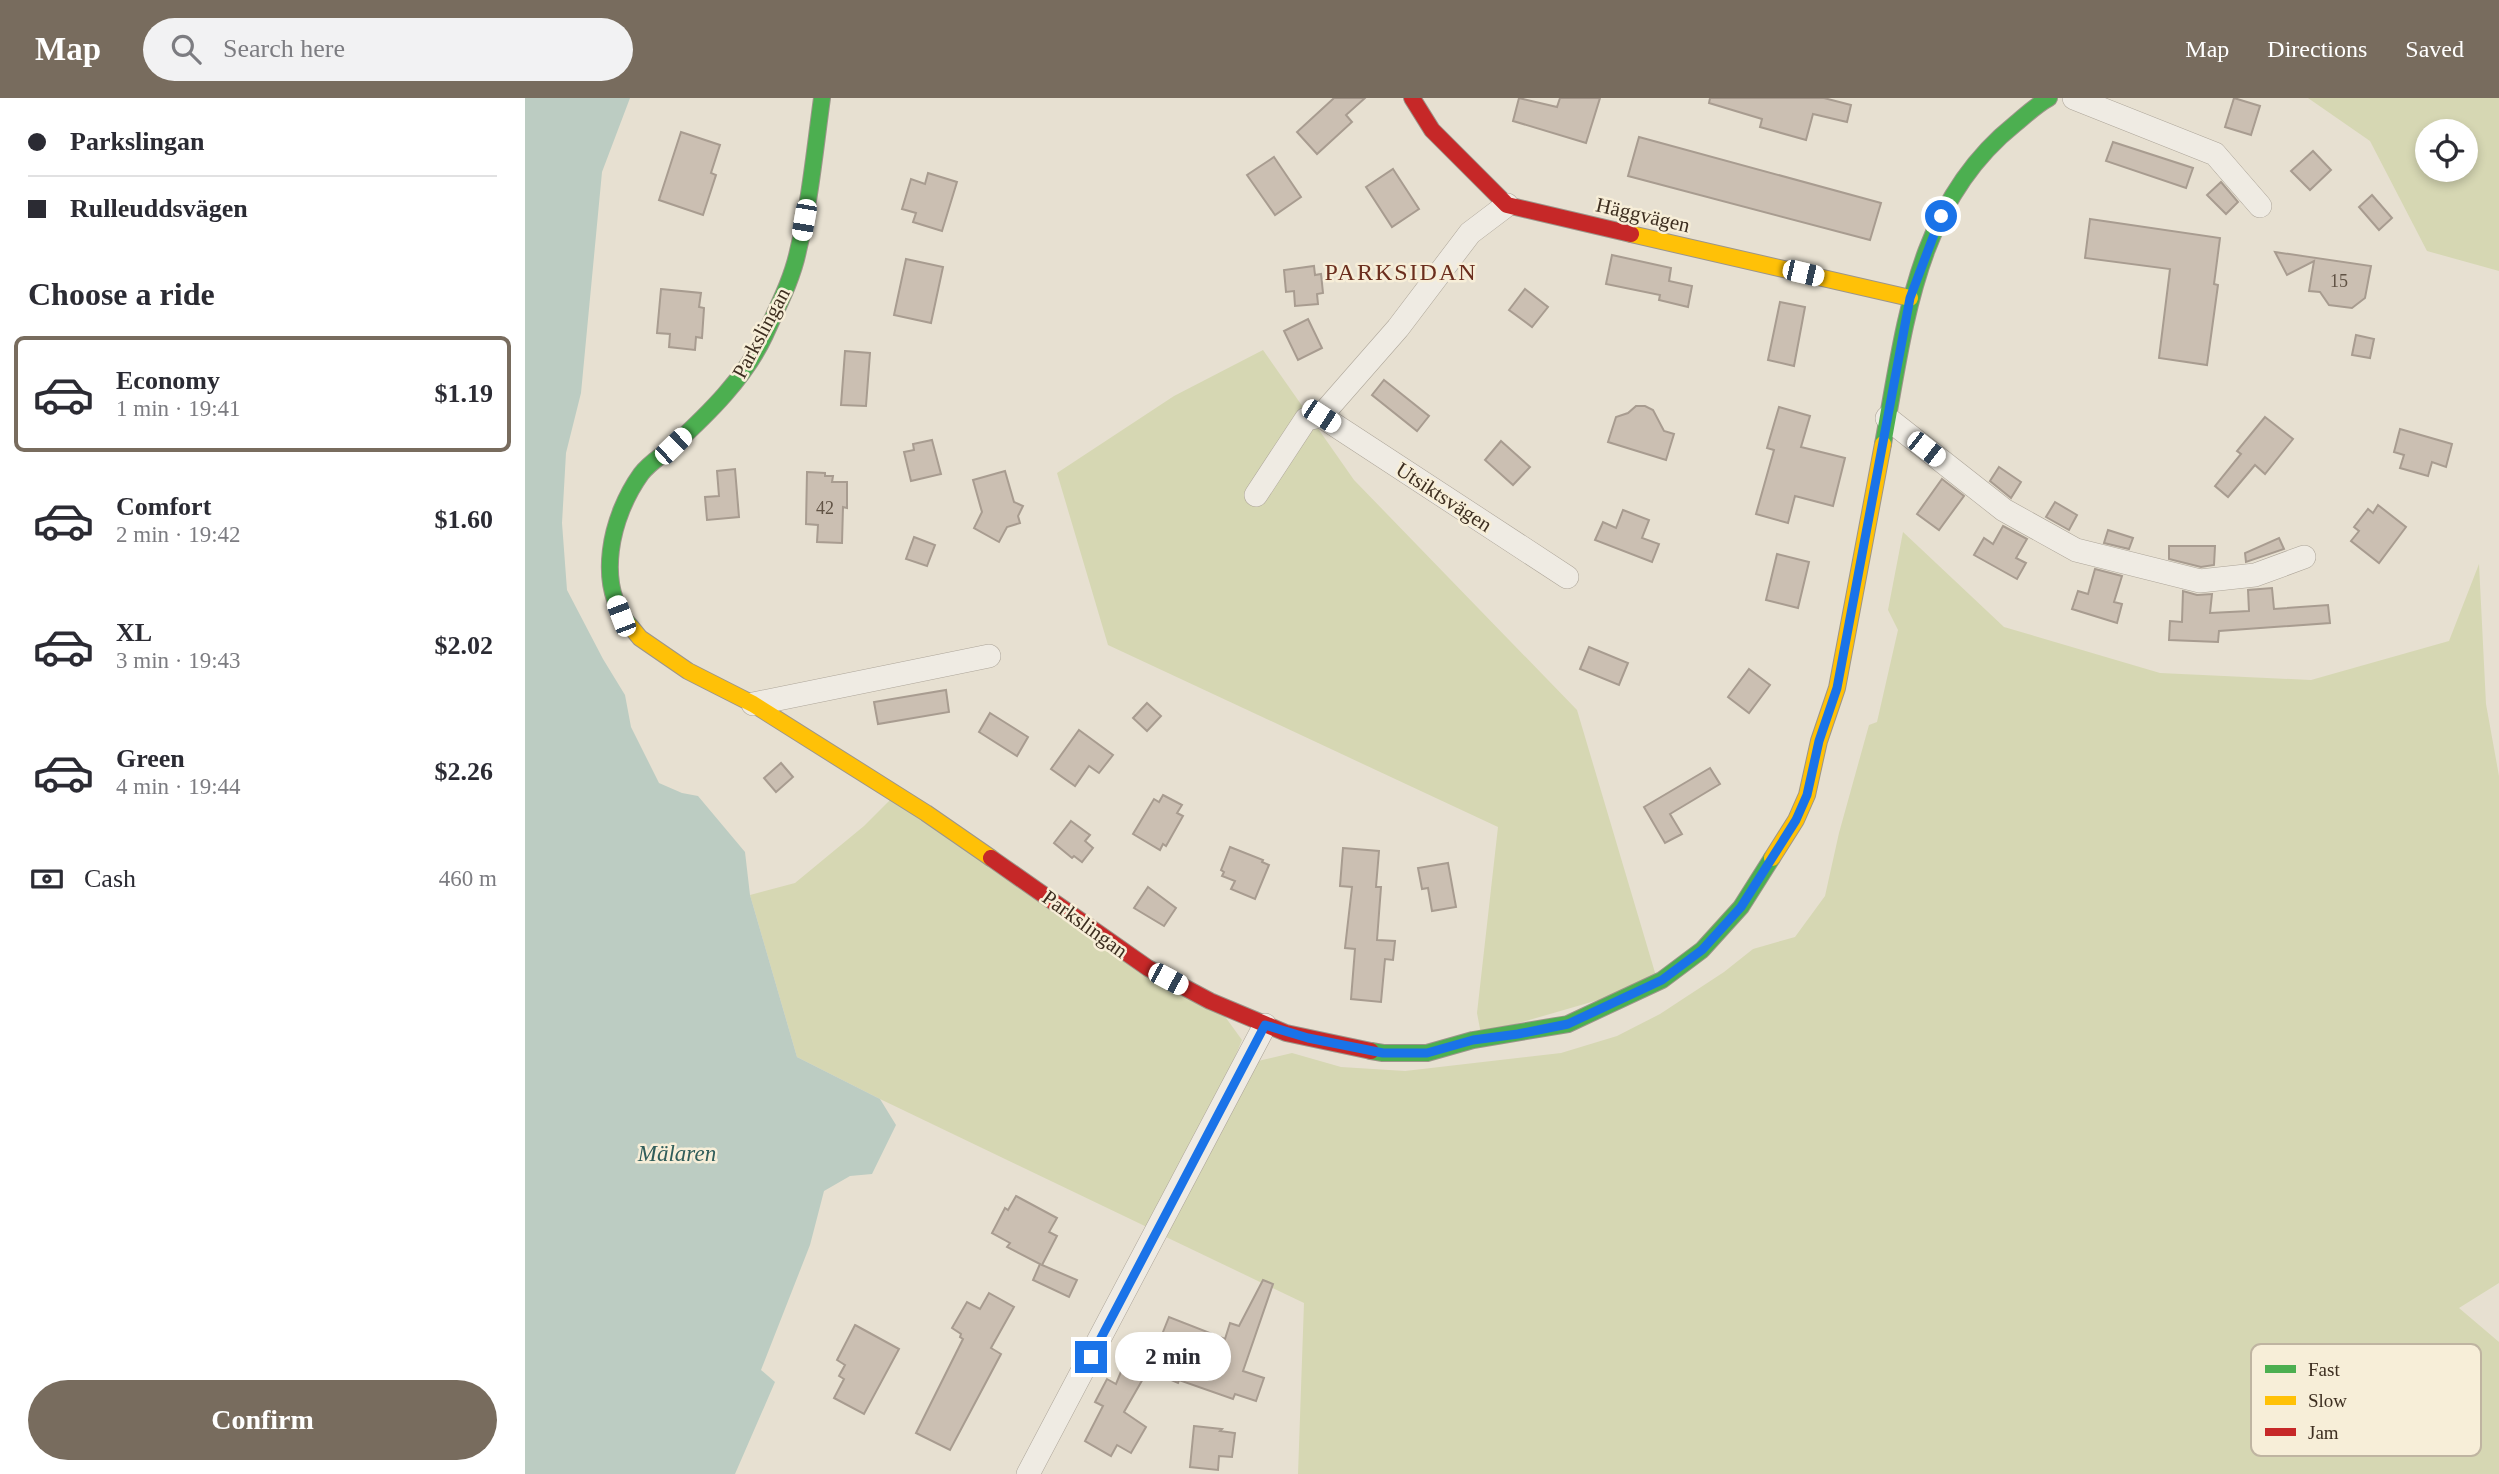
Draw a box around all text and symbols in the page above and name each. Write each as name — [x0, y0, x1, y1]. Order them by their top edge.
search box — [143, 18, 633, 81]
icon: search — [167, 30, 205, 68]
text: Map — [35, 31, 101, 67]
text: Search here — [223, 34, 345, 63]
text: Map — [2185, 36, 2229, 62]
text: Directions — [2267, 36, 2367, 62]
text: Saved — [2405, 36, 2464, 62]
map controls — [2415, 119, 2478, 182]
button: locate — [2415, 119, 2478, 182]
text: Parkslingan — [70, 127, 204, 156]
street label: Häggvägen — [1594, 193, 1693, 238]
text: Rulleuddsvägen — [70, 194, 248, 223]
car — [791, 197, 818, 243]
route start — [1925, 200, 1957, 232]
car — [1781, 258, 1826, 288]
district label: PARKSIDAN — [1324, 259, 1478, 285]
house number: 15 — [2330, 271, 2348, 291]
text: Choose a ride — [28, 276, 215, 312]
street label: Parkslingan — [727, 283, 795, 382]
icon: car — [32, 363, 95, 426]
text: Economy — [116, 366, 220, 395]
text: $1.19 — [435, 379, 493, 408]
text: 1 min · 19:41 — [116, 396, 241, 421]
car — [1298, 396, 1345, 436]
car — [651, 424, 696, 468]
car — [1903, 428, 1950, 470]
street label: Utsiktsvägen — [1391, 457, 1497, 537]
icon: car — [32, 489, 95, 552]
text: Comfort — [116, 492, 211, 521]
house number: 42 — [816, 498, 834, 518]
text: $1.60 — [435, 505, 493, 534]
text: 2 min · 19:42 — [116, 522, 241, 547]
car — [604, 593, 639, 639]
icon: car — [32, 615, 95, 678]
text: XL — [116, 618, 152, 647]
text: $2.02 — [435, 631, 493, 660]
text: 3 min · 19:43 — [116, 648, 241, 673]
icon: car — [32, 741, 95, 804]
text: Green — [116, 744, 185, 773]
text: $2.26 — [435, 757, 493, 786]
text: 4 min · 19:44 — [116, 774, 241, 799]
icon: cash — [28, 860, 66, 898]
text: Cash — [84, 864, 136, 893]
text: 460 m — [439, 866, 497, 891]
street label: Parkslingan — [1038, 885, 1133, 963]
car — [1145, 960, 1192, 998]
water label: Mälaren — [637, 1141, 716, 1166]
callout: 2 min — [1115, 1332, 1231, 1382]
route end — [1075, 1341, 1107, 1373]
text: 2 min — [1145, 1344, 1201, 1369]
legend — [2251, 1344, 2481, 1456]
text: Fast — [2308, 1359, 2340, 1380]
button: Confirm — [28, 1380, 497, 1460]
text: Slow — [2308, 1390, 2347, 1411]
text: Jam — [2308, 1422, 2339, 1443]

